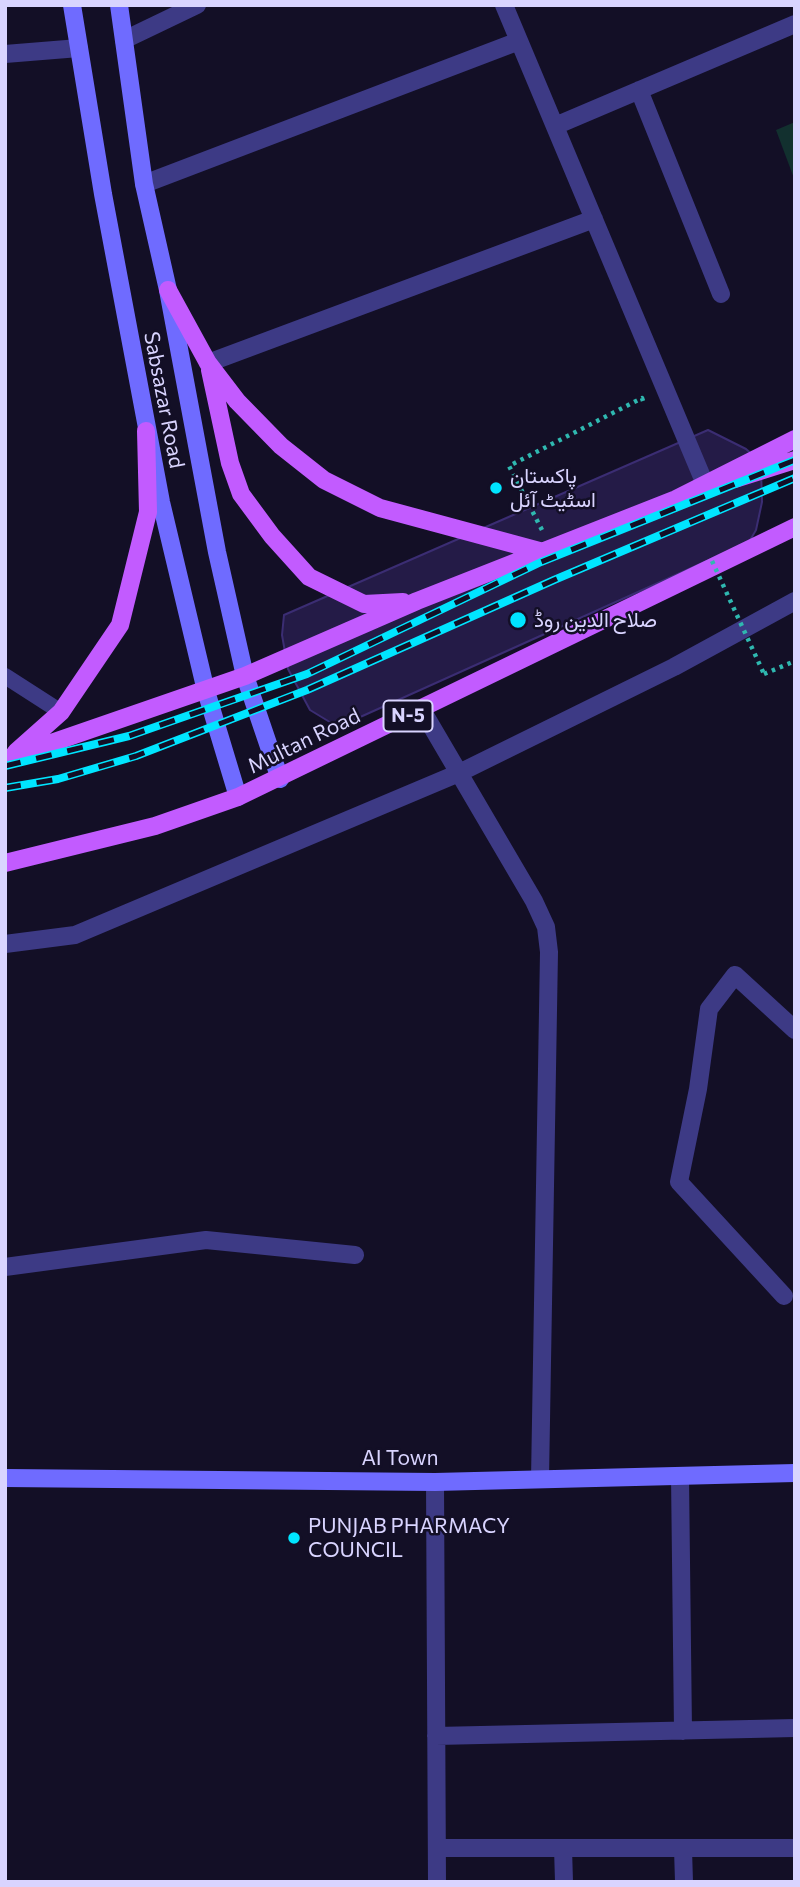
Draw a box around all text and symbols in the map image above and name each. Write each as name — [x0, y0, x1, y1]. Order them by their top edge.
street label: Sabsazar Road — [138, 329, 190, 471]
place label: پاکستان اسٹیٹ آئل — [510, 463, 596, 513]
marker: پاکستان اسٹیٹ آئل — [488, 480, 504, 496]
place label: صلاح الدین روڈ — [534, 607, 657, 633]
marker: صلاح الدین روڈ — [508, 610, 528, 630]
road number: N-5 — [384, 701, 432, 732]
street label: Multan Road — [244, 703, 364, 779]
street label: AI Town — [361, 1445, 439, 1471]
place label: PUNJAB PHARMACY COUNCIL — [308, 1513, 510, 1563]
marker: PUNJAB PHARMACY COUNCIL — [286, 1530, 302, 1546]

